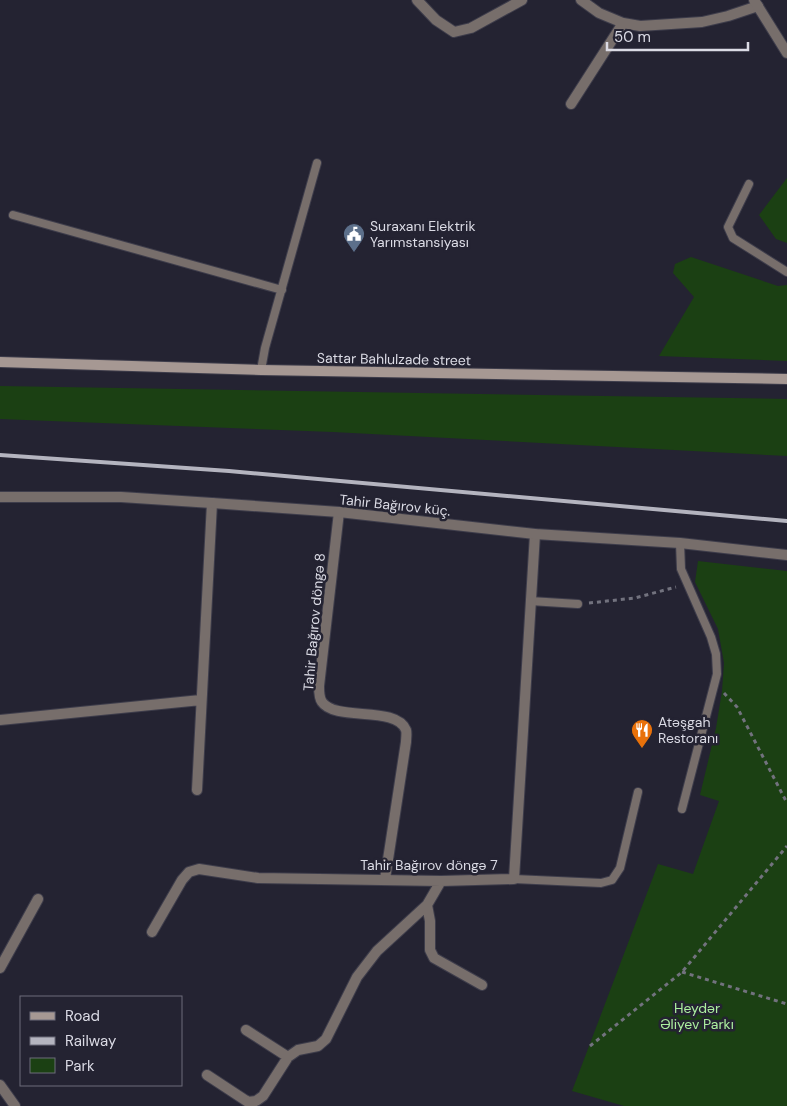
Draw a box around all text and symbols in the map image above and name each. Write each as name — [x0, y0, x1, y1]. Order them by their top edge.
scale bar — [607, 20, 748, 52]
text: 50 m — [614, 27, 651, 47]
place label: Suraxanı Elektrik Yarımstansiyası — [370, 217, 475, 251]
public building icon: Suraxanı Elektrik Yarımstansiyası — [342, 222, 366, 253]
street label: Sattar Bahlulzade street — [317, 349, 471, 369]
street label: Tahir Bağırov küç. — [339, 490, 452, 520]
street label: Tahir Bağırov döngə 8 — [299, 552, 329, 692]
place label: Atəşgah Restoranı — [658, 713, 718, 747]
restaurant icon: Atəşgah Restoranı — [630, 718, 654, 749]
street label: Tahir Bağırov döngə 7 — [360, 856, 498, 874]
legend — [20, 996, 182, 1086]
park label: Heydər Əliyev Parkı — [660, 999, 734, 1033]
text: Road — [65, 1006, 100, 1026]
text: Railway — [65, 1031, 117, 1051]
text: Park — [65, 1056, 95, 1076]

